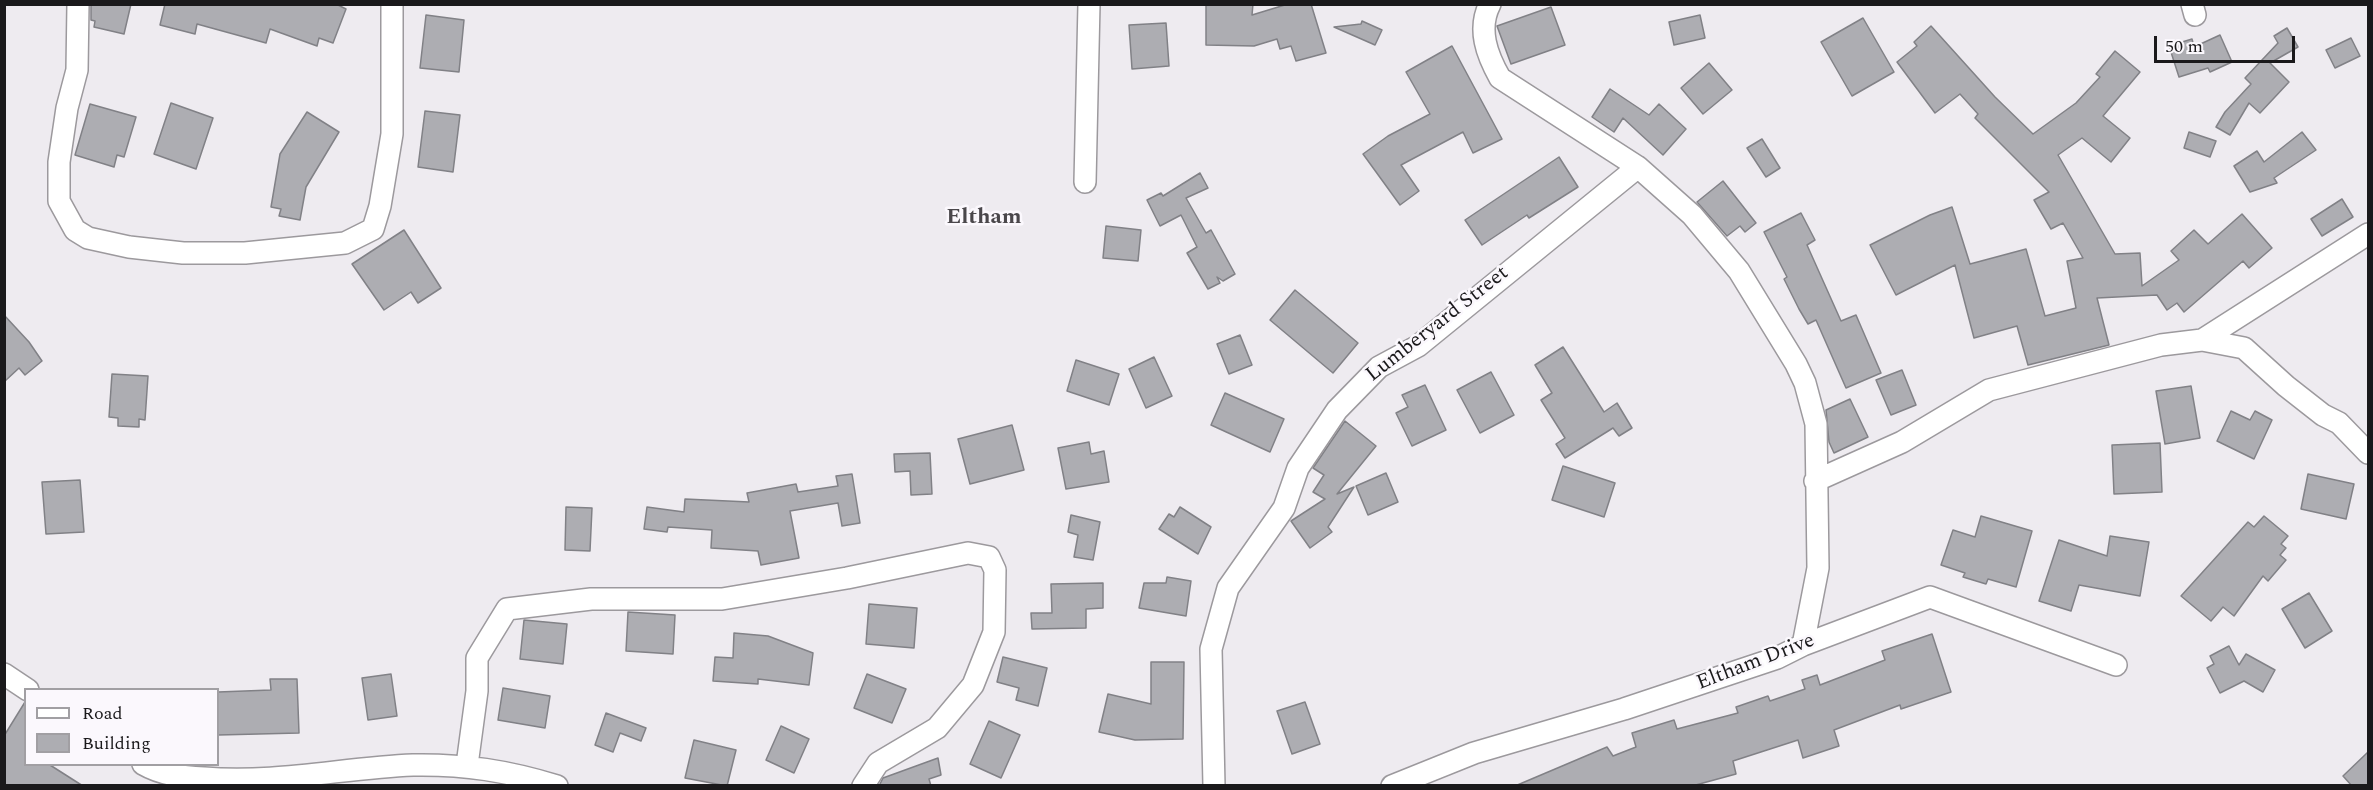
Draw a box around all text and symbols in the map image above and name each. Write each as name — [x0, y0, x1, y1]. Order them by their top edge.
scale bar — [2157, 24, 2298, 62]
text: 50 m — [2165, 33, 2203, 60]
district label: Eltham — [946, 206, 1022, 232]
street label: Lumberyard Street — [1362, 261, 1514, 389]
street label: Eltham Drive — [1693, 629, 1819, 697]
legend — [24, 688, 219, 766]
text: Road — [82, 700, 123, 727]
text: Building — [82, 730, 151, 757]

